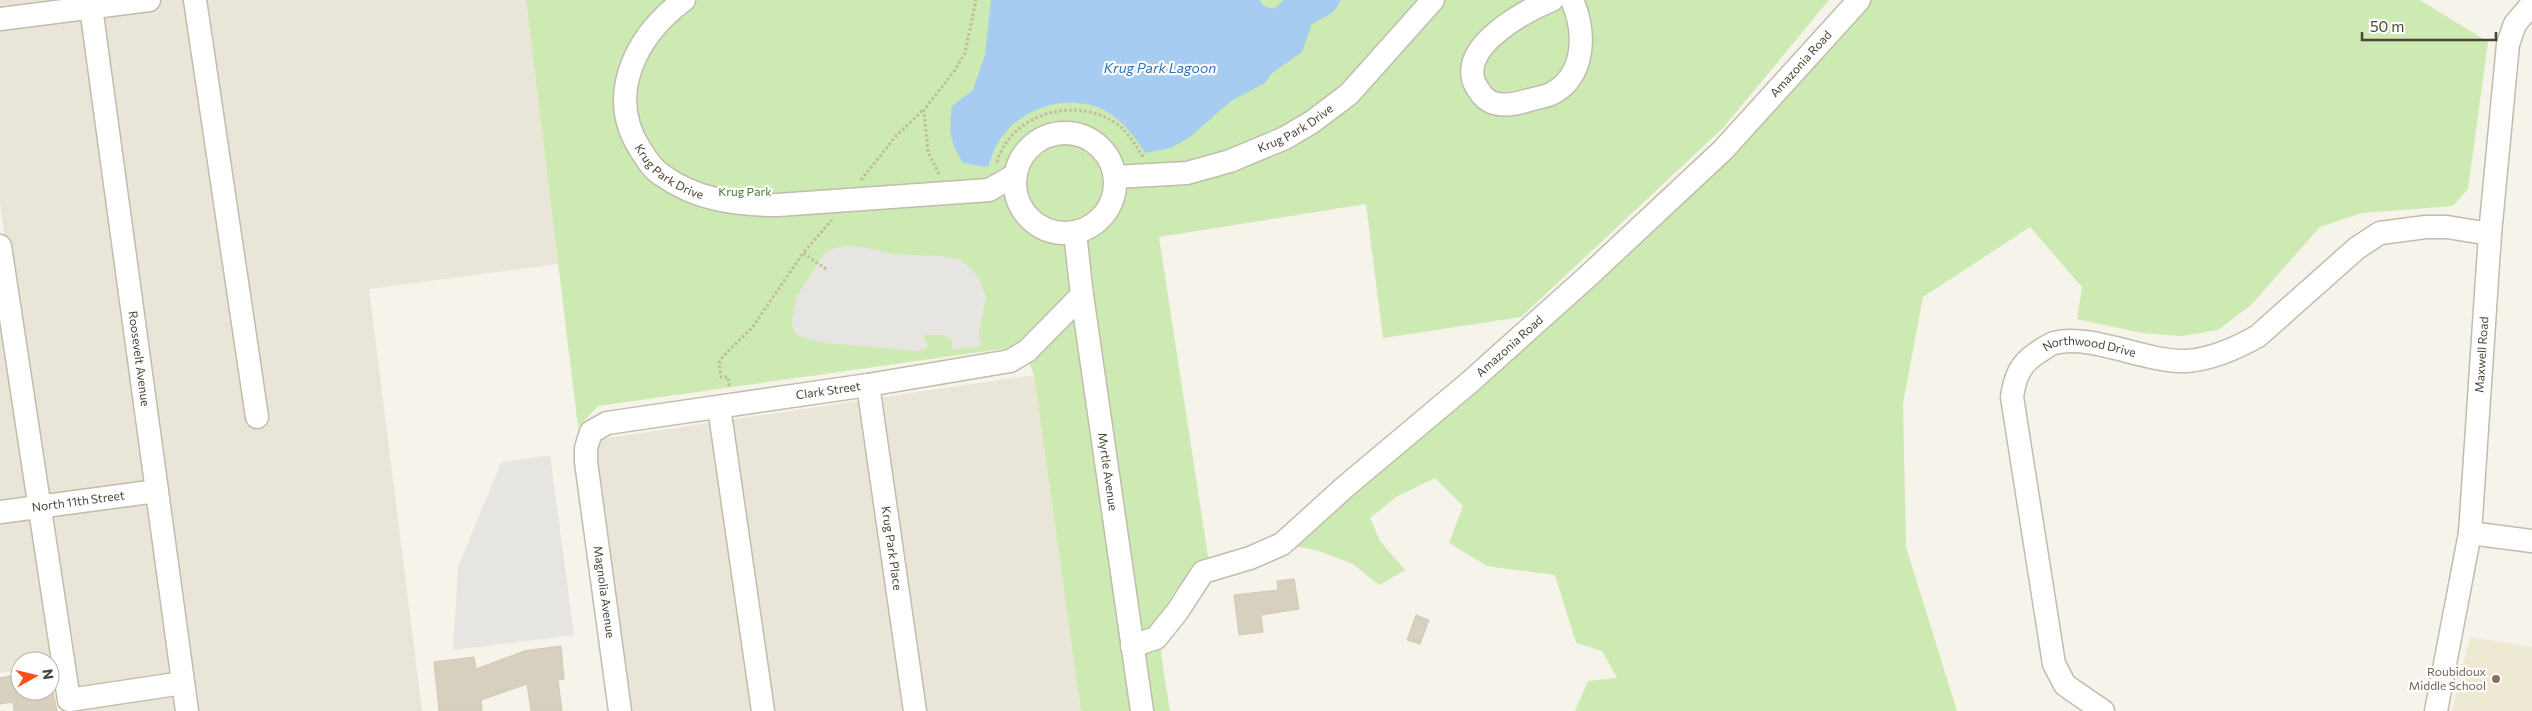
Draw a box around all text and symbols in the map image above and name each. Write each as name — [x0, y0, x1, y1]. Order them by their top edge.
scale bar — [2362, 10, 2496, 42]
text: 50 m — [2370, 17, 2404, 35]
street label: Amazonia Road — [1767, 27, 1834, 99]
water label: Krug Park Lagoon — [1104, 59, 1216, 76]
street label: Krug Park Drive — [1255, 101, 1335, 155]
street label: Krug Park Drive — [633, 141, 706, 201]
park label: Krug Park — [718, 184, 772, 198]
street label: Roosevelt Avenue — [126, 310, 153, 407]
street label: Amazonia Road — [1473, 312, 1545, 379]
street label: Maxwell Road — [2471, 316, 2490, 393]
street label: Northwood Drive — [2040, 333, 2138, 359]
street label: Clark Street — [795, 378, 861, 401]
street label: Myrtle Avenue — [1096, 432, 1121, 512]
street label: North 11th Street — [31, 487, 126, 514]
street label: Krug Park Place — [880, 505, 906, 591]
street label: Magnolia Avenue — [592, 545, 618, 639]
north arrow — [10, 651, 60, 701]
place label: Roubidoux Middle School — [2409, 664, 2487, 692]
text: N — [39, 668, 58, 681]
marker: Roubidoux Middle School — [2490, 673, 2502, 685]

